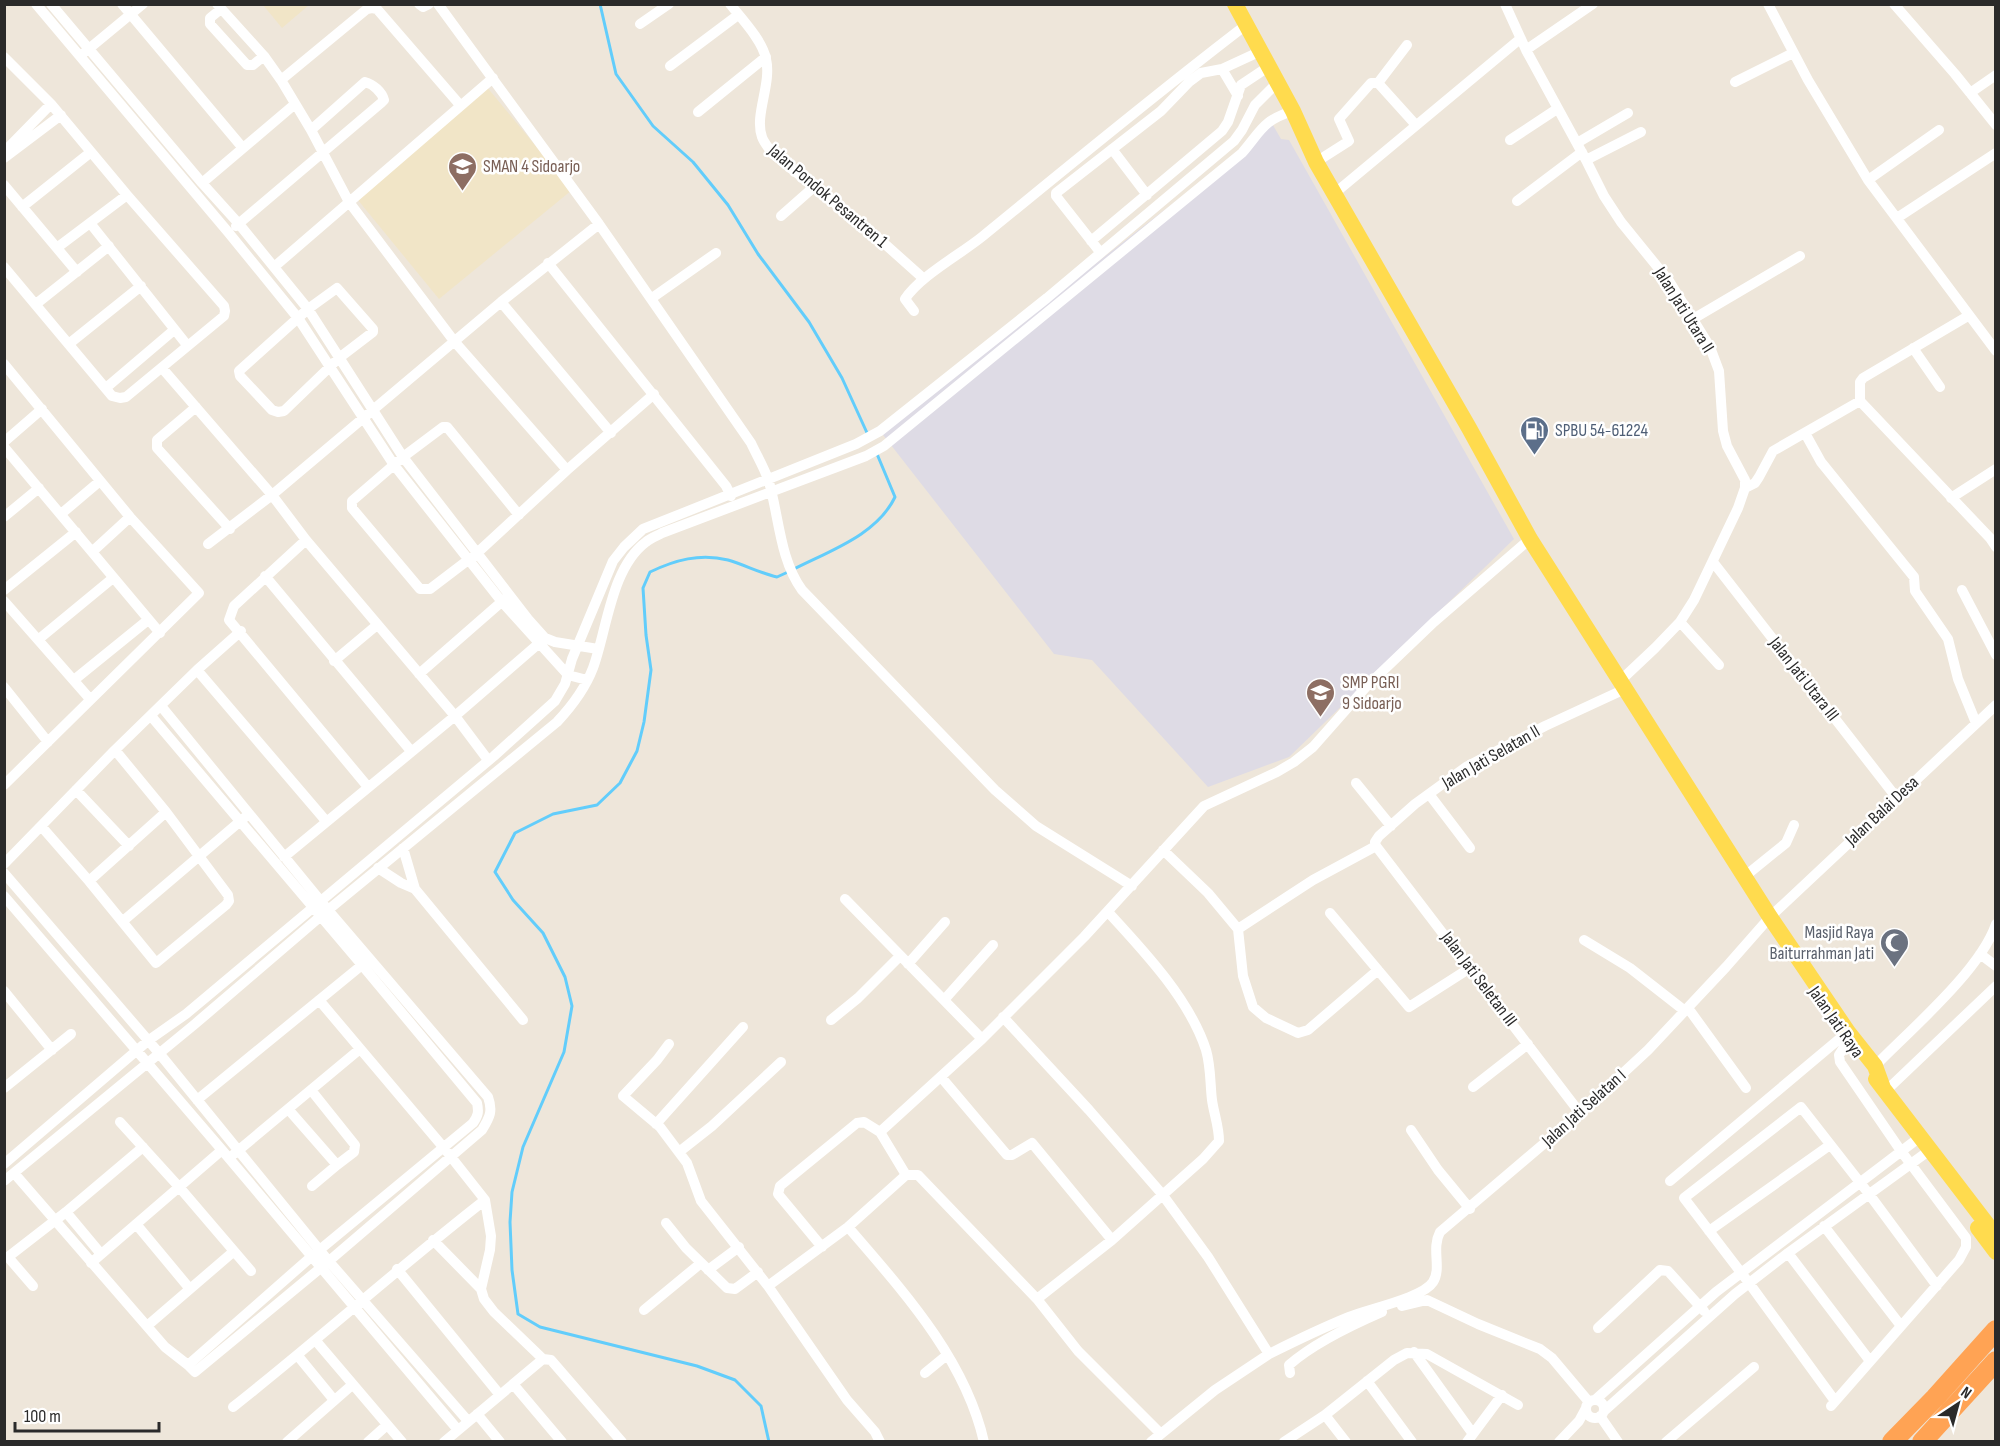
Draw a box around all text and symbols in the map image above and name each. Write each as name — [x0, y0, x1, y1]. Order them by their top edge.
street label: Jalan Pondok Pesantren 1 — [763, 139, 893, 253]
school or university icon: SMAN 4 Sidoarjo — [446, 150, 478, 192]
place label: SMAN 4 Sidoarjo — [483, 156, 580, 177]
street label: Jalan Jati Utara II — [1649, 262, 1719, 357]
fuel station icon: SPBU 54-61224 — [1518, 414, 1550, 456]
place label: SPBU 54-61224 — [1555, 420, 1649, 441]
street label: Jalan Jati Utara III — [1764, 632, 1843, 725]
place label: SMP PGRI 9 Sidoarjo — [1342, 672, 1402, 714]
school or university icon: SMP PGRI 9 Sidoarjo — [1305, 676, 1337, 718]
street label: Jalan Jati Selatan II — [1438, 721, 1544, 794]
street label: Jalan Balai Desa — [1840, 772, 1923, 851]
place label: Masjid Raya Baiturrahman Jati — [1769, 922, 1874, 964]
mosque icon: Masjid Raya Baiturrahman Jati — [1879, 926, 1911, 968]
street label: Jalan Jati Seletan III — [1436, 927, 1521, 1030]
street label: Jalan Jati Raya — [1803, 981, 1868, 1062]
street label: Jalan Jati Selatan I — [1537, 1065, 1630, 1152]
north arrow — [1928, 1374, 1988, 1434]
text: N — [1957, 1383, 1975, 1403]
scale bar — [15, 1395, 159, 1433]
text: 100 m — [24, 1406, 61, 1427]

